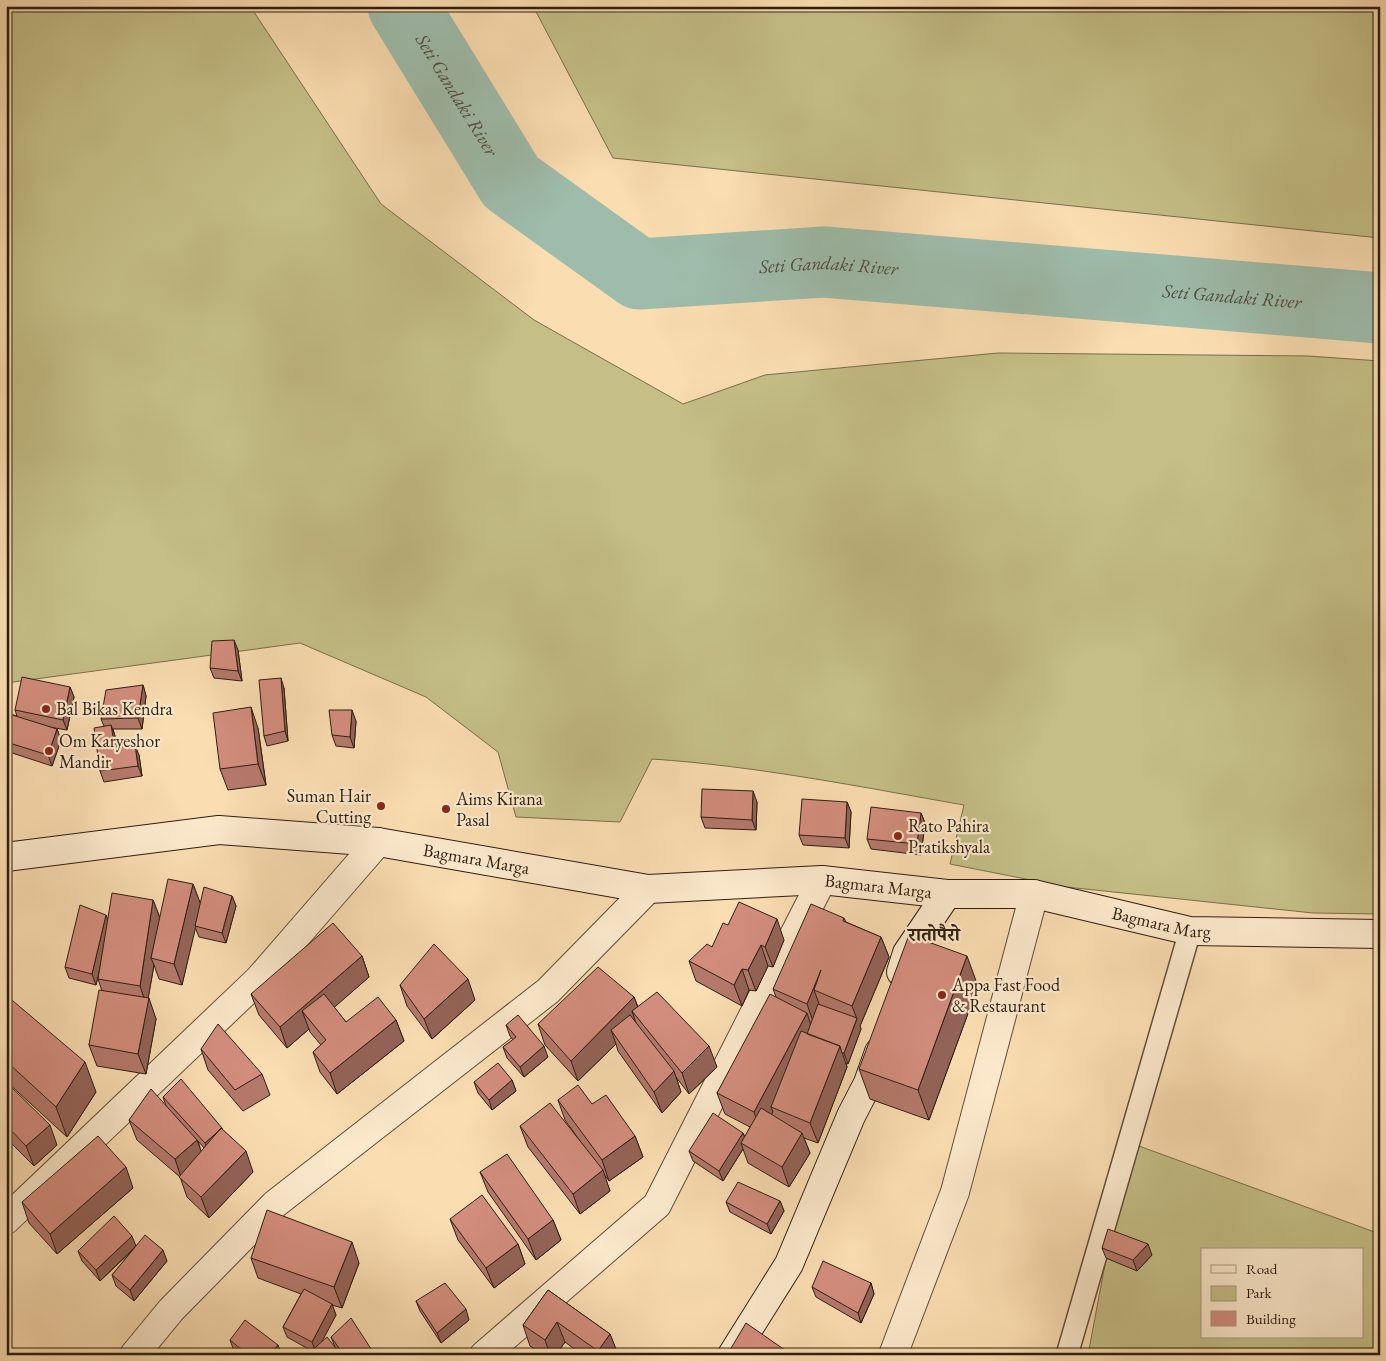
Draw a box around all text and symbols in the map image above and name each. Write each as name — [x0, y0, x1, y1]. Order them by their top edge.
water label: Seti Gandaki River — [409, 28, 504, 161]
water label: Seti Gandaki River — [757, 250, 900, 281]
water label: Seti Gandaki River — [1161, 278, 1303, 315]
place label: Bal Bikas Kendra — [56, 697, 174, 720]
marker: Bal Bikas Kendra — [40, 703, 52, 715]
place label: Om Karyeshor Mandir — [59, 729, 160, 773]
marker: Om Karyeshor Mandir — [43, 745, 55, 757]
place label: Suman Hair Cutting — [287, 784, 371, 828]
place label: Aims Kirana Pasal — [455, 787, 544, 831]
marker: Suman Hair Cutting — [375, 800, 387, 812]
marker: Aims Kirana Pasal — [440, 803, 452, 815]
place label: Rato Pahira Pratikshyala — [908, 814, 991, 858]
marker: Rato Pahira Pratikshyala — [892, 830, 904, 842]
street label: Bagmara Marga — [421, 838, 532, 879]
street label: Bagmara Marga — [823, 868, 934, 903]
street label: Bagmara Marg — [1110, 901, 1211, 942]
district label: रातोपैरो — [906, 922, 962, 947]
place label: Appa Fast Food & Restaurant — [951, 973, 1061, 1017]
marker: Appa Fast Food & Restaurant — [936, 989, 948, 1001]
legend — [1201, 1248, 1364, 1338]
text: Road — [1246, 1259, 1278, 1278]
text: Park — [1246, 1283, 1273, 1302]
text: Building — [1246, 1309, 1296, 1328]

